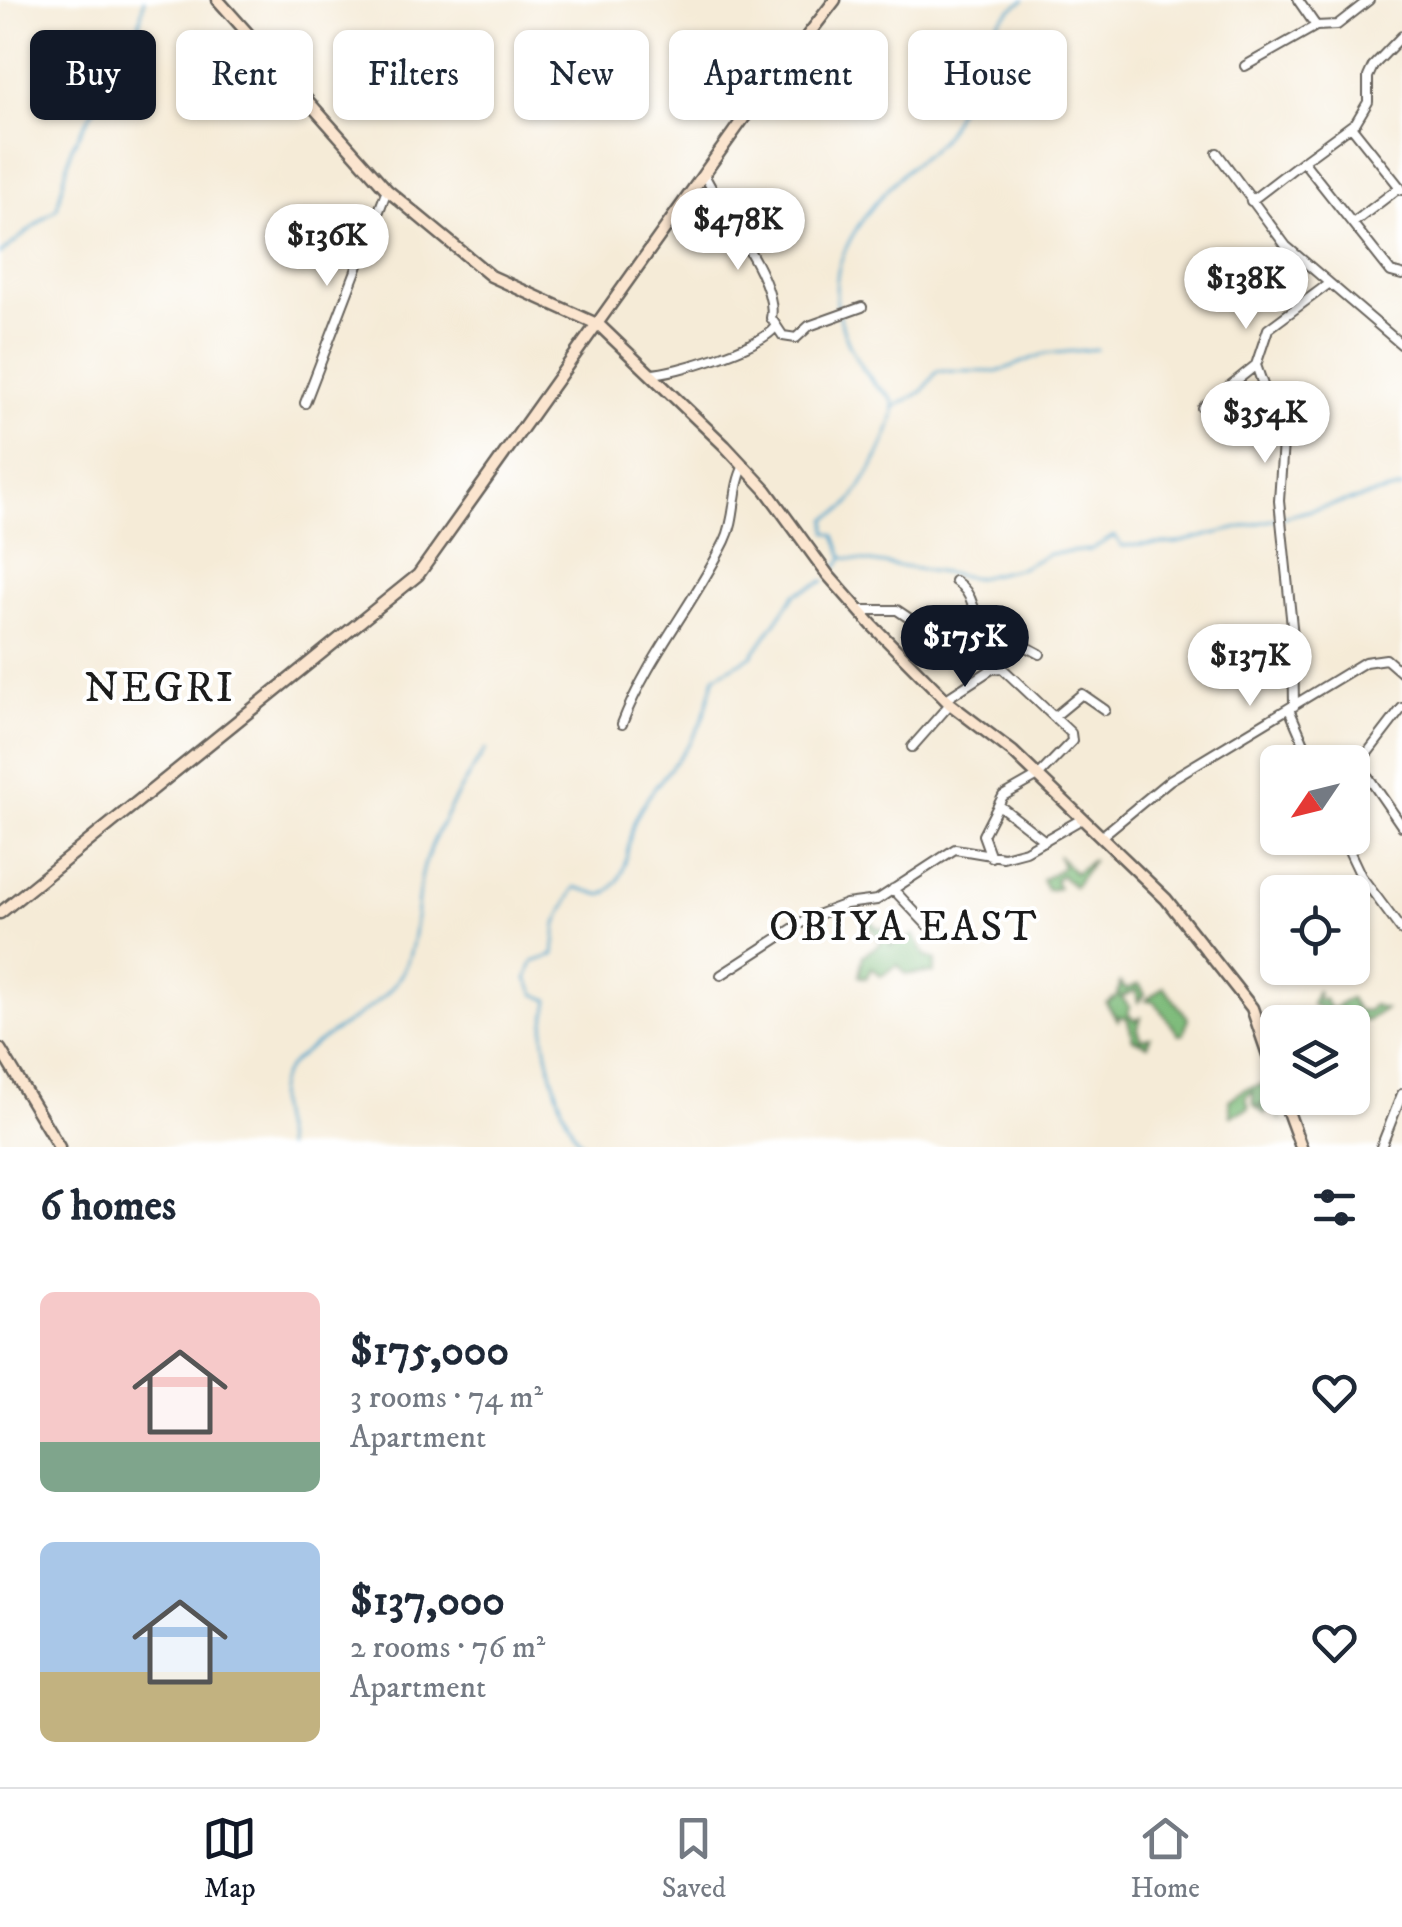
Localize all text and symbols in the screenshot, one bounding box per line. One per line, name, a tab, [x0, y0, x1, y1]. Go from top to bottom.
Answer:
chip: Buy	[30, 30, 156, 120]
chip: Rent	[176, 30, 313, 120]
chip: Filters	[333, 30, 494, 120]
chip: New	[514, 30, 649, 120]
chip: Apartment	[669, 30, 888, 120]
chip: House	[908, 30, 1067, 120]
pin: $478K	[668, 188, 808, 273]
text: $478K	[693, 200, 783, 240]
pin: $136K	[257, 204, 397, 289]
text: $136K	[287, 216, 367, 256]
pin: $138K	[1176, 247, 1316, 332]
text: $138K	[1206, 259, 1286, 299]
pin: $354K	[1195, 381, 1335, 466]
text: $354K	[1223, 393, 1307, 433]
pin: $175K	[895, 605, 1035, 690]
text: $175K	[923, 617, 1007, 657]
pin: $137K	[1180, 624, 1320, 709]
text: $137K	[1210, 636, 1290, 676]
district label: NEGRI	[84, 663, 236, 715]
north arrow	[1260, 745, 1370, 855]
map controls	[1260, 745, 1370, 1115]
button: locate	[1260, 875, 1370, 985]
district label: OBIYA EAST	[769, 902, 1039, 954]
button: layers	[1260, 1005, 1370, 1115]
icon: filters	[1307, 1180, 1362, 1235]
text: 6 homes	[40, 1181, 176, 1233]
text: $175,000	[350, 1326, 509, 1378]
icon: home	[120, 1332, 240, 1452]
icon: heart	[1307, 1365, 1362, 1420]
text: 3 rooms · 74 m²	[350, 1378, 543, 1418]
text: Apartment	[350, 1418, 486, 1458]
text: $137,000	[350, 1576, 505, 1628]
icon: home	[120, 1582, 240, 1702]
icon: heart	[1307, 1615, 1362, 1670]
text: 2 rooms · 76 m²	[350, 1628, 545, 1668]
text: Apartment	[350, 1668, 486, 1708]
tab: Map	[202, 1811, 257, 1906]
tab: Saved	[662, 1811, 726, 1906]
tab: Home	[1131, 1811, 1200, 1906]

